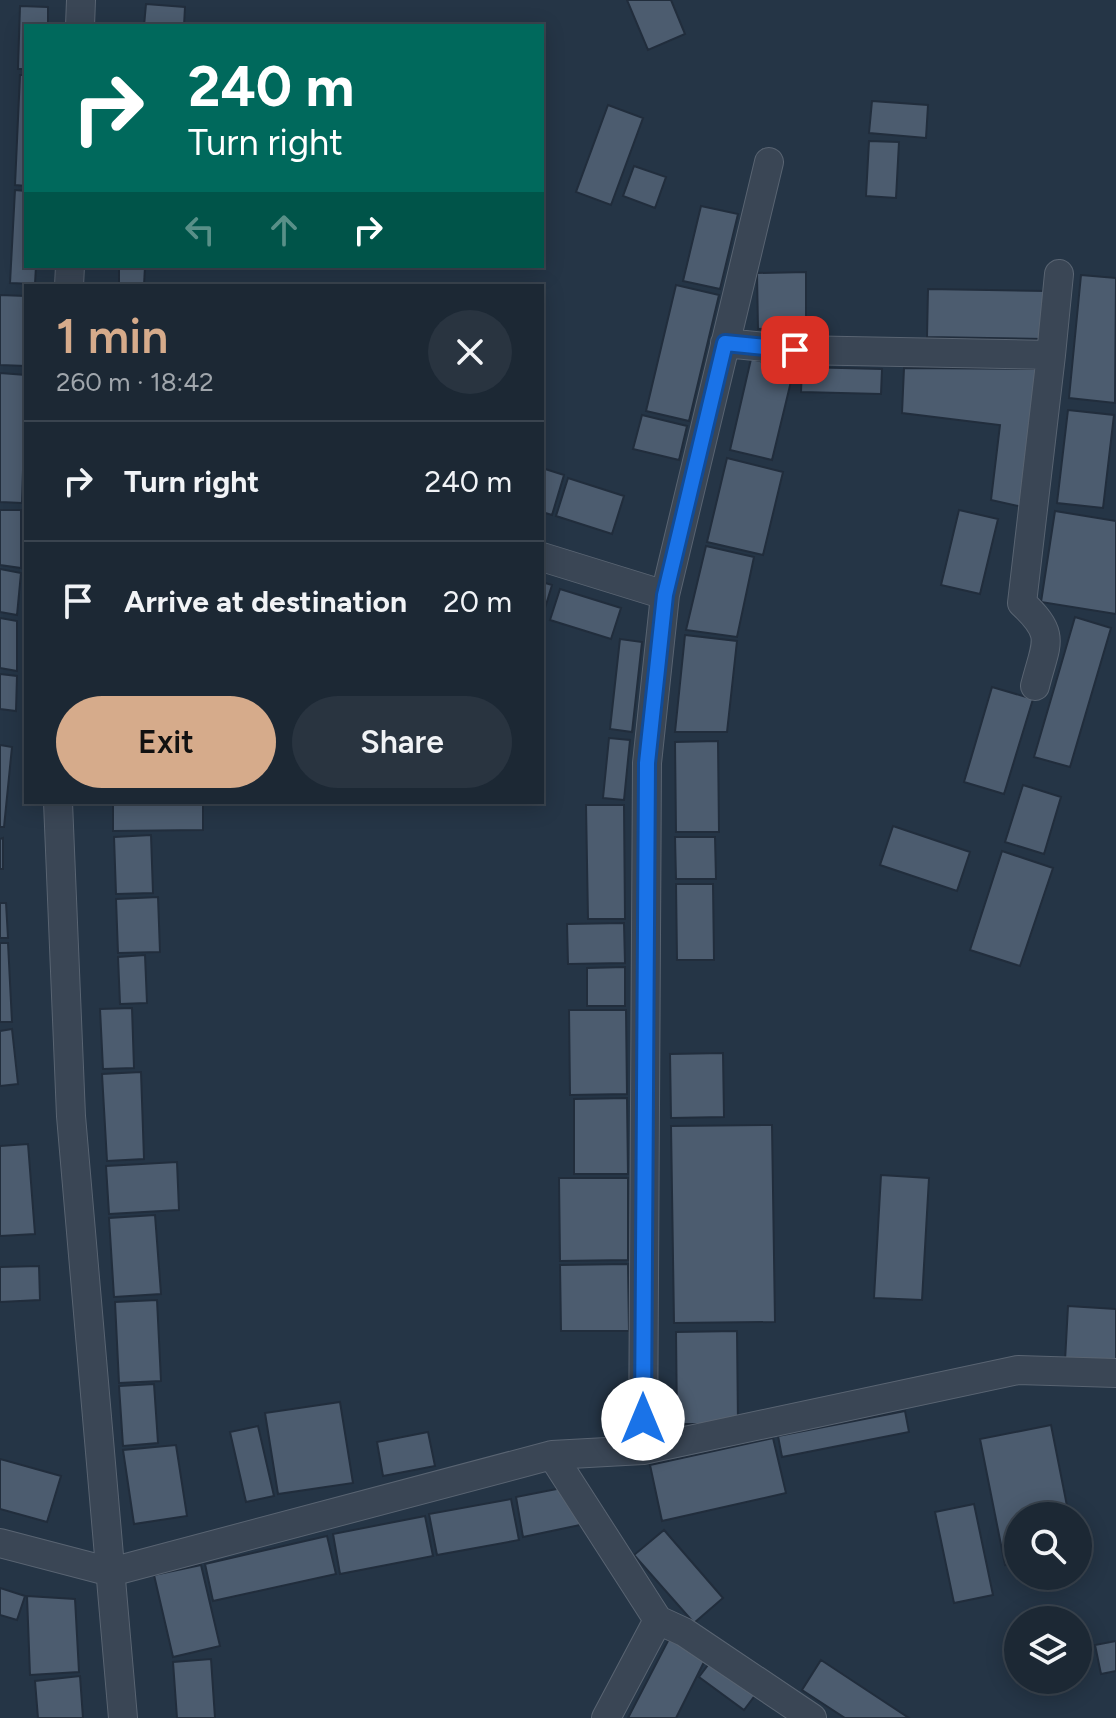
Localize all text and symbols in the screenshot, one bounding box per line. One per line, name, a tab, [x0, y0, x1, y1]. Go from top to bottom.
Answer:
text: 240 m	[188, 53, 354, 120]
icon: right	[56, 56, 160, 160]
text: Turn right	[188, 121, 343, 164]
icon: left	[178, 208, 222, 252]
icon: ahead	[262, 208, 306, 252]
icon: right	[346, 208, 390, 252]
text: 1 min	[56, 307, 168, 365]
button: close	[428, 310, 512, 394]
pin	[761, 316, 829, 384]
icon: arrive	[773, 328, 817, 372]
text: 260 m · 18:42	[56, 366, 214, 398]
icon: right	[56, 459, 100, 503]
text: Turn right	[124, 463, 259, 500]
text: 240 m	[424, 463, 512, 500]
icon: arrive	[56, 579, 100, 623]
text: Arrive at destination	[124, 583, 407, 620]
text: 20 m	[443, 583, 512, 620]
button: Exit	[56, 696, 276, 788]
button: Share	[292, 696, 512, 788]
position arrow	[601, 1377, 685, 1461]
map controls	[1004, 1502, 1092, 1694]
button: search	[1004, 1502, 1092, 1590]
button: layers	[1004, 1606, 1092, 1694]

